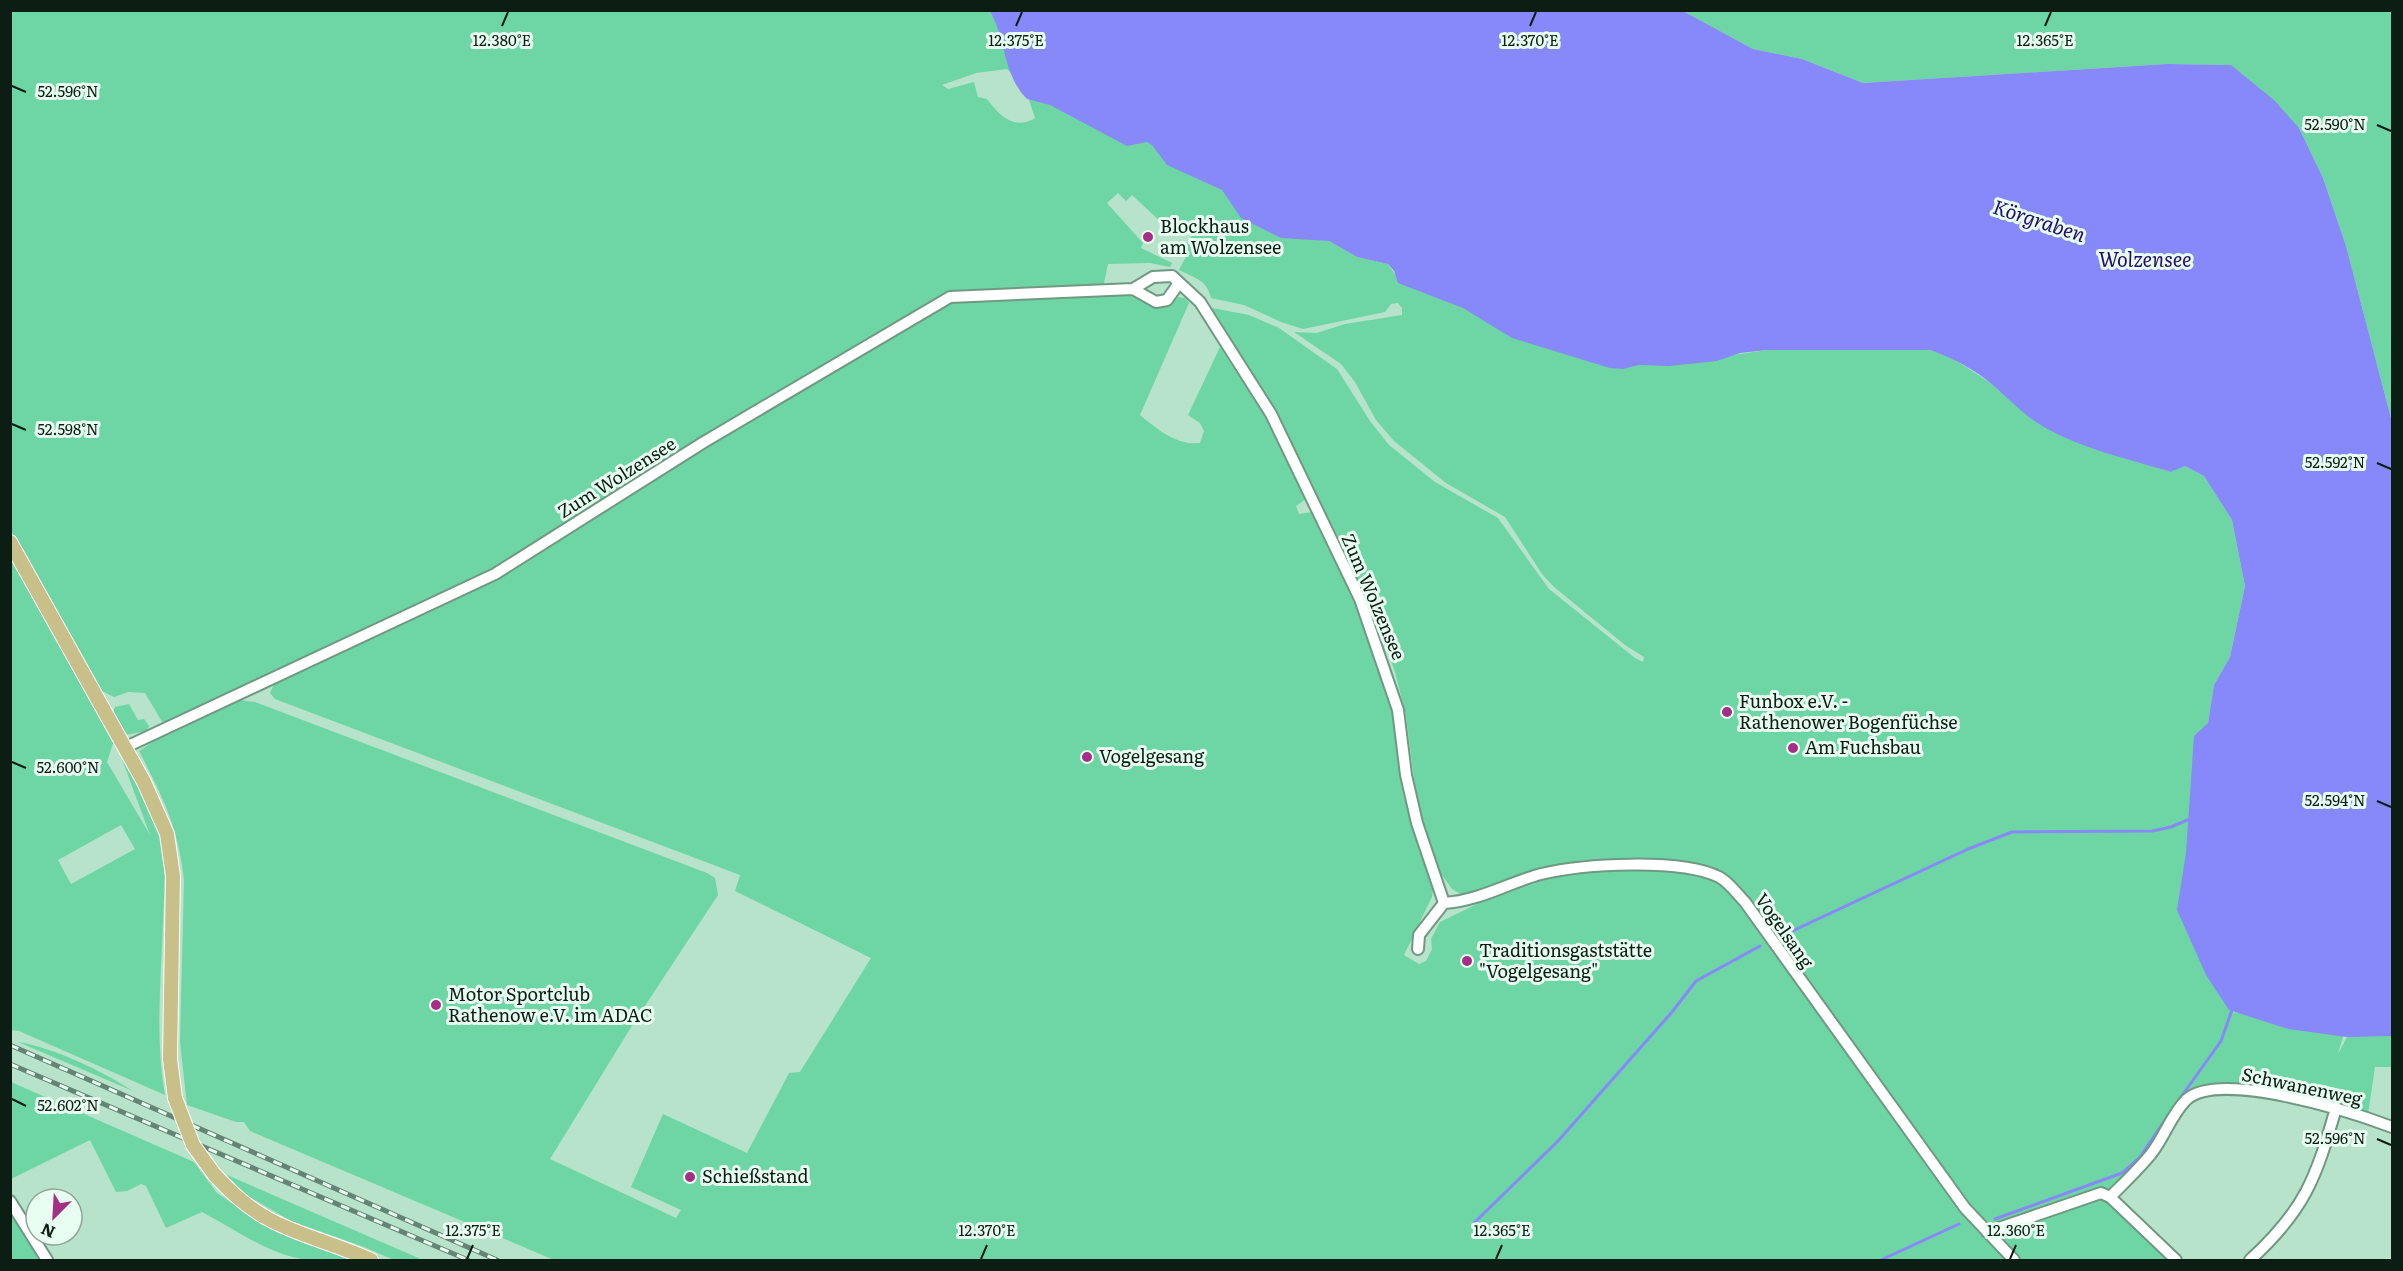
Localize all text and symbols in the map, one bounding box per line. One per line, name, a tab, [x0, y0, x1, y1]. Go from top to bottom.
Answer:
text: 12.380°E	[473, 28, 531, 51]
text: 12.375°E	[988, 28, 1044, 51]
text: 12.370°E	[1501, 28, 1559, 51]
text: 12.365°E	[2016, 28, 2074, 51]
text: 52.596°N	[37, 79, 99, 102]
text: 52.590°N	[2304, 112, 2366, 135]
water label: Körgraben	[1990, 190, 2090, 248]
place label: Blockhaus am Wolzensee	[1160, 212, 1281, 260]
marker: Blockhaus am Wolzensee	[1141, 230, 1155, 244]
water label: Wolzensee	[2098, 243, 2192, 273]
text: 52.598°N	[37, 417, 99, 440]
street label: Zum Wolzensee	[552, 430, 681, 524]
text: 52.592°N	[2305, 450, 2365, 473]
street label: Zum Wolzensee	[1336, 529, 1413, 664]
place label: Funbox e.V. - Rathenower Bogenfüchse	[1739, 687, 1957, 735]
marker: Funbox e.V. - Rathenower Bogenfüchse	[1720, 705, 1734, 719]
place label: Am Fuchsbau	[1805, 733, 1921, 760]
marker: Am Fuchsbau	[1786, 741, 1800, 755]
place label: Vogelgesang	[1099, 742, 1205, 769]
marker: Vogelgesang	[1080, 750, 1094, 764]
text: 52.600°N	[37, 755, 99, 778]
text: 52.594°N	[2305, 788, 2365, 811]
street label: Vogelsang	[1749, 887, 1822, 974]
place label: Traditionsgaststätte "Vogelgesang"	[1479, 936, 1652, 984]
marker: Traditionsgaststätte "Vogelgesang"	[1460, 954, 1474, 968]
place label: Motor Sportclub Rathenow e.V. im ADAC	[448, 980, 653, 1028]
marker: Motor Sportclub Rathenow e.V. im ADAC	[429, 998, 443, 1012]
street label: Schwanenweg	[2240, 1060, 2366, 1112]
text: 52.602°N	[37, 1093, 99, 1116]
text: 52.596°N	[2304, 1126, 2366, 1149]
place label: Schießstand	[702, 1162, 808, 1189]
marker: Schießstand	[683, 1170, 697, 1184]
north arrow	[24, 1187, 84, 1247]
text: N	[36, 1218, 59, 1245]
text: 12.375°E	[445, 1218, 501, 1241]
text: 12.370°E	[958, 1218, 1016, 1241]
text: 12.365°E	[1473, 1218, 1531, 1241]
text: 12.360°E	[1987, 1218, 2045, 1241]

